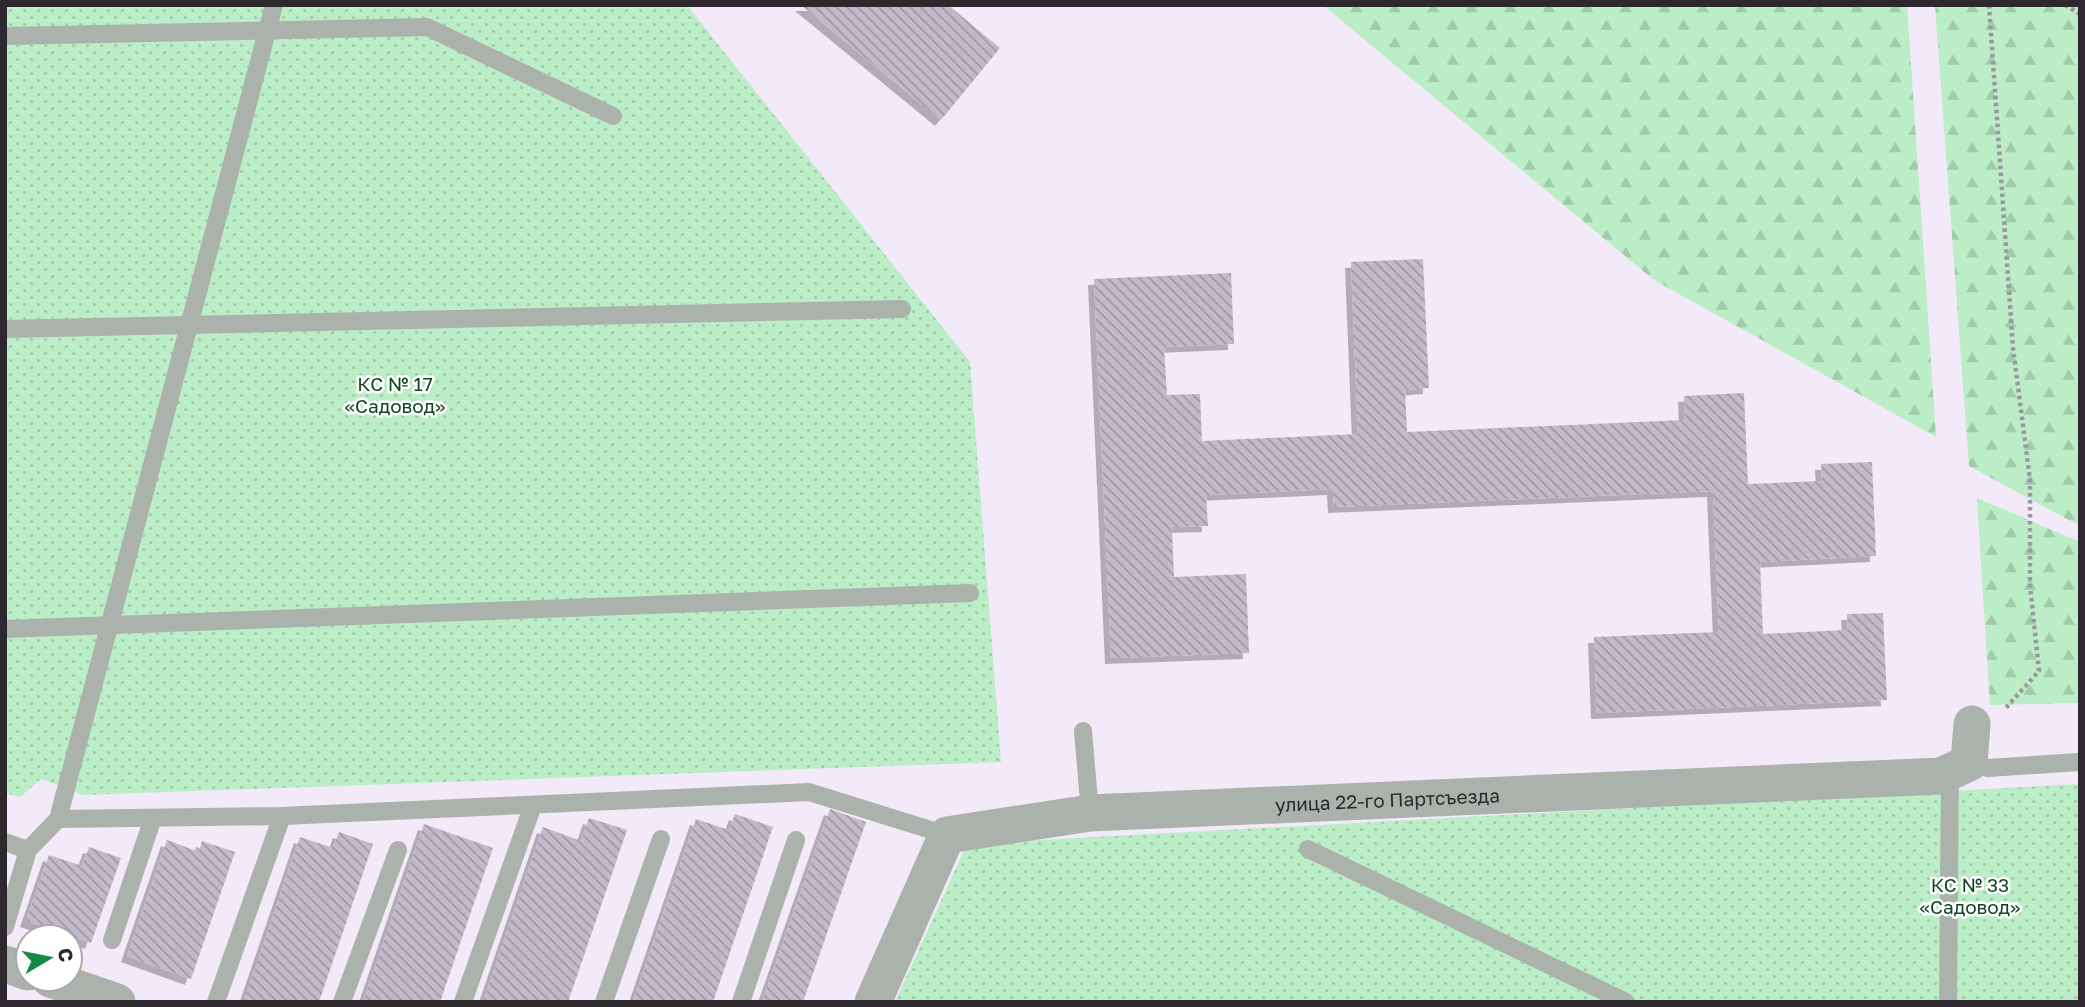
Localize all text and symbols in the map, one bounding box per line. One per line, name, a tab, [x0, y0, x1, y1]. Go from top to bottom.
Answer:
park label: КС № 17 «Садовод»	[345, 372, 445, 417]
street label: улица 22-го Партсъезда	[1274, 783, 1500, 816]
park label: КС № 33 «Садовод»	[1920, 873, 2020, 918]
north arrow	[14, 923, 84, 993]
text: С	[54, 946, 79, 964]

